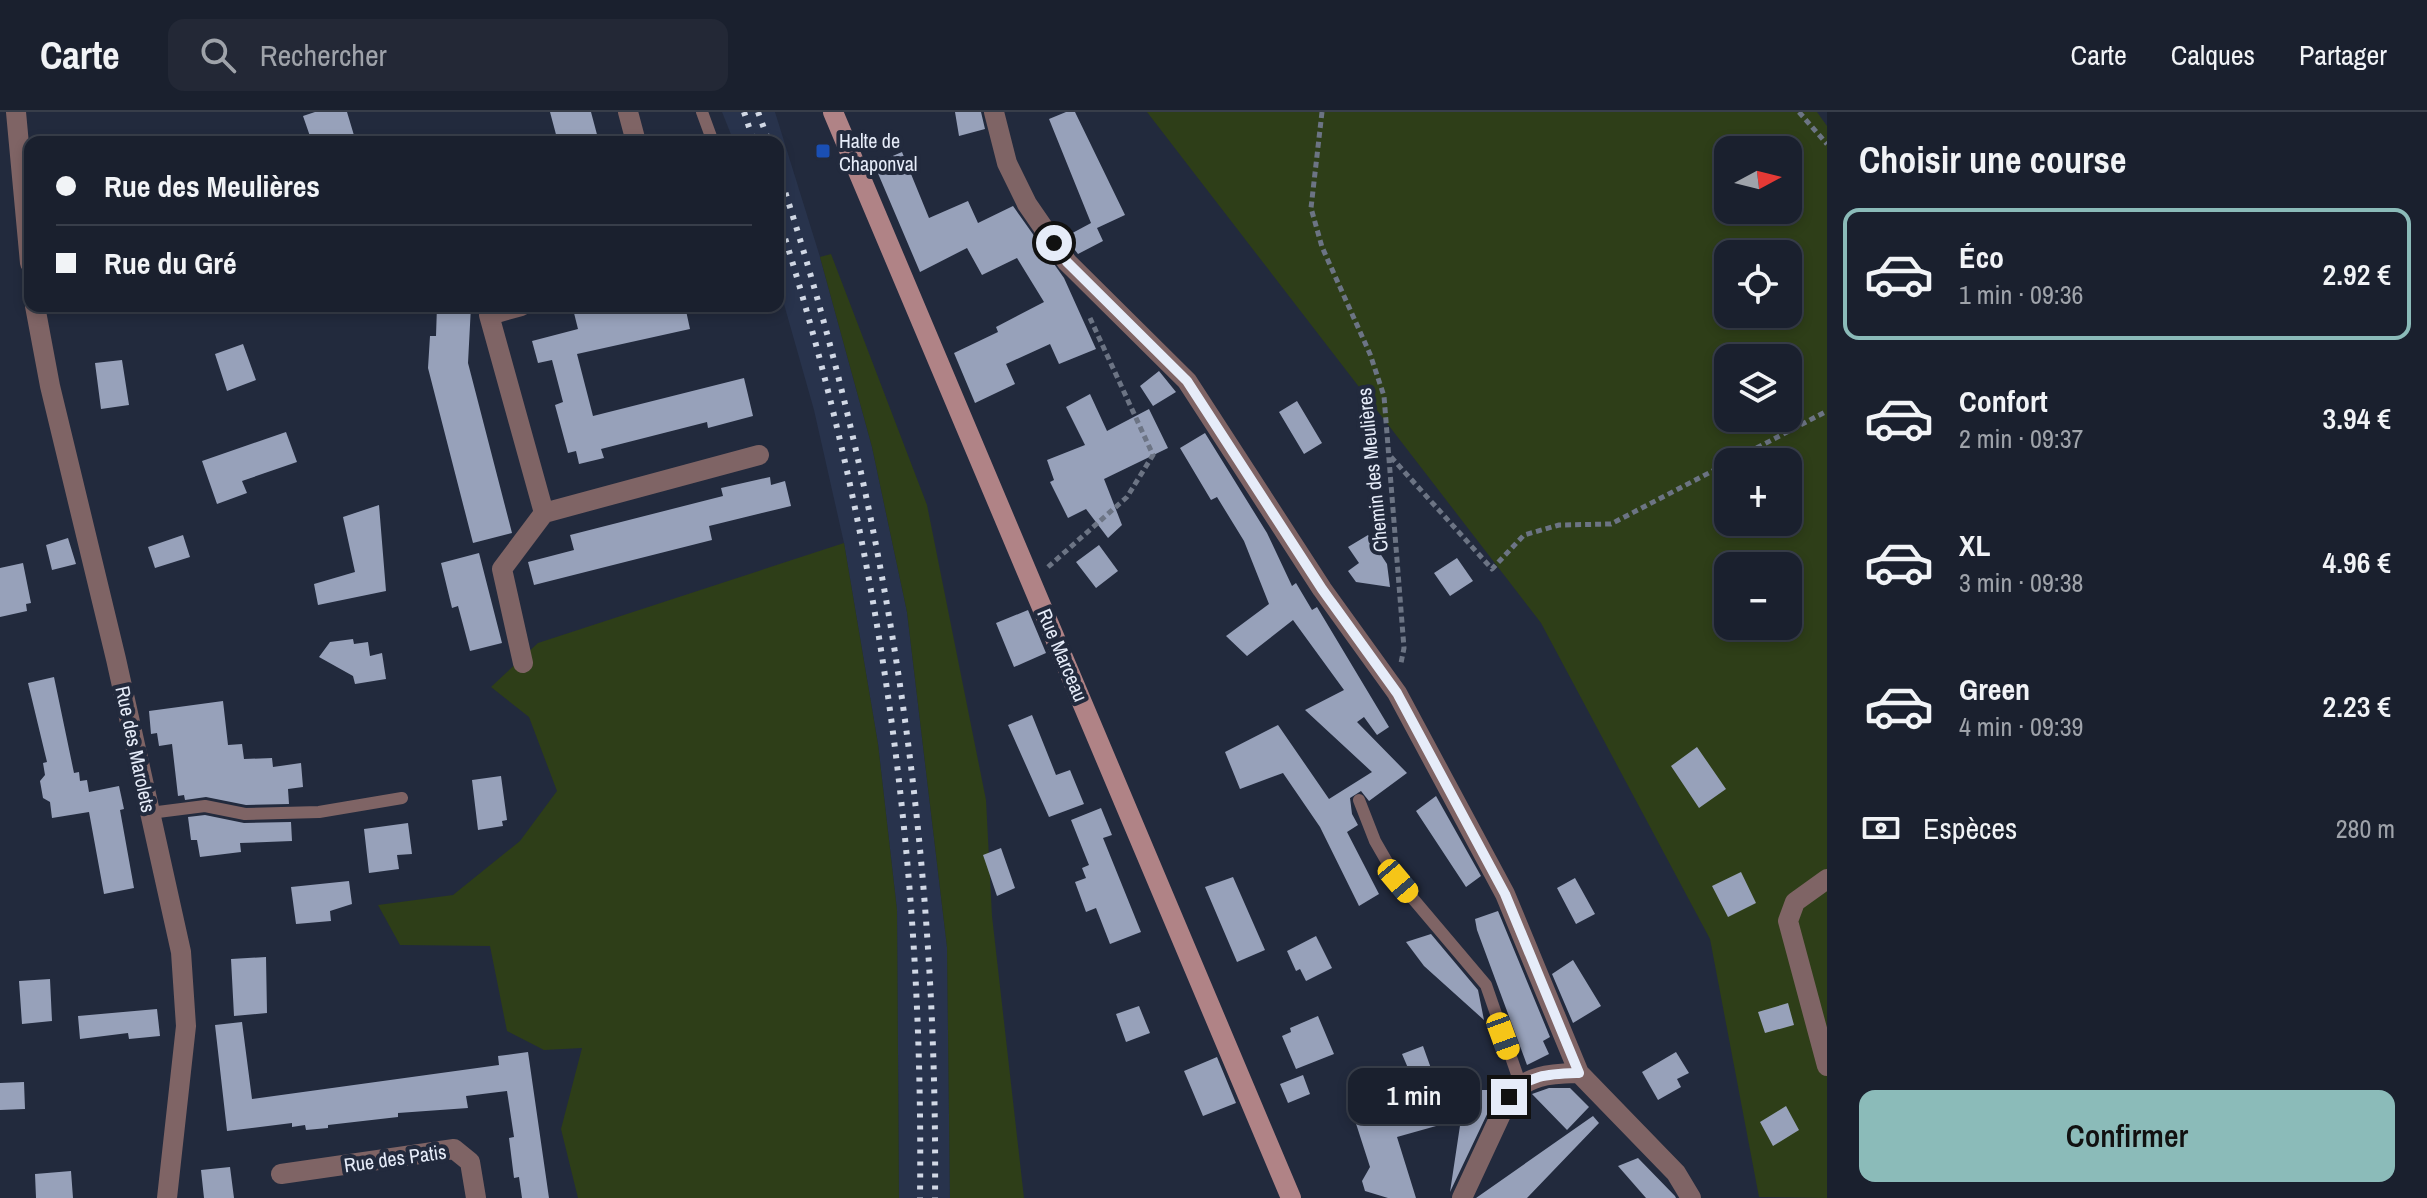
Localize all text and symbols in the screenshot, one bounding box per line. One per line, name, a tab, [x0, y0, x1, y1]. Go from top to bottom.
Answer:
search box	[168, 19, 728, 91]
text: Carte	[40, 30, 120, 81]
icon: search	[196, 33, 240, 77]
text: Rechercher	[260, 35, 387, 75]
text: Carte	[2071, 36, 2127, 74]
text: Calques	[2171, 36, 2255, 74]
text: Partager	[2299, 36, 2387, 74]
place label: Halte de Chaponval	[839, 127, 917, 177]
north arrow	[1714, 136, 1802, 224]
map controls	[1714, 136, 1802, 640]
text: Choisir une course	[1859, 136, 2126, 184]
marker: Halte de Chaponval	[814, 142, 832, 160]
text: Rue des Meulières	[104, 166, 320, 206]
route start	[1036, 225, 1072, 261]
text: Éco	[1959, 237, 2004, 277]
icon: car	[1863, 238, 1935, 310]
button: locate	[1714, 240, 1802, 328]
text: Rue du Gré	[104, 243, 237, 283]
text: 2.92 €	[2323, 254, 2391, 294]
text: 1 min · 09:36	[1959, 277, 2083, 312]
button: layers	[1714, 344, 1802, 432]
text: Confort	[1959, 381, 2048, 421]
icon: car	[1863, 382, 1935, 454]
street label: Chemin des Meulières	[1350, 387, 1394, 553]
text: 3.94 €	[2323, 398, 2391, 438]
text: 2 min · 09:37	[1959, 421, 2083, 456]
button: +	[1714, 448, 1802, 536]
text: XL	[1959, 525, 1990, 565]
icon: car	[1863, 526, 1935, 598]
text: 4.96 €	[2323, 542, 2391, 582]
button: −	[1714, 552, 1802, 640]
text: 3 min · 09:38	[1959, 565, 2083, 600]
street label: Rue Marceau	[1031, 604, 1095, 706]
text: Green	[1959, 669, 2030, 709]
icon: car	[1863, 670, 1935, 742]
street label: Rue des Marolets	[109, 683, 163, 815]
text: 2.23 €	[2323, 686, 2391, 726]
text: 4 min · 09:39	[1959, 709, 2083, 744]
icon: cash	[1859, 806, 1903, 850]
text: Espèces	[1923, 808, 2017, 848]
text: 280 m	[2336, 811, 2395, 846]
car	[1373, 855, 1423, 907]
car	[1484, 1009, 1522, 1063]
callout: 1 min	[1349, 1069, 1481, 1125]
text: 1 min	[1387, 1078, 1441, 1113]
route end	[1491, 1079, 1527, 1115]
button: Confirmer	[1859, 1090, 2395, 1182]
street label: Rue des Patis	[342, 1137, 448, 1179]

